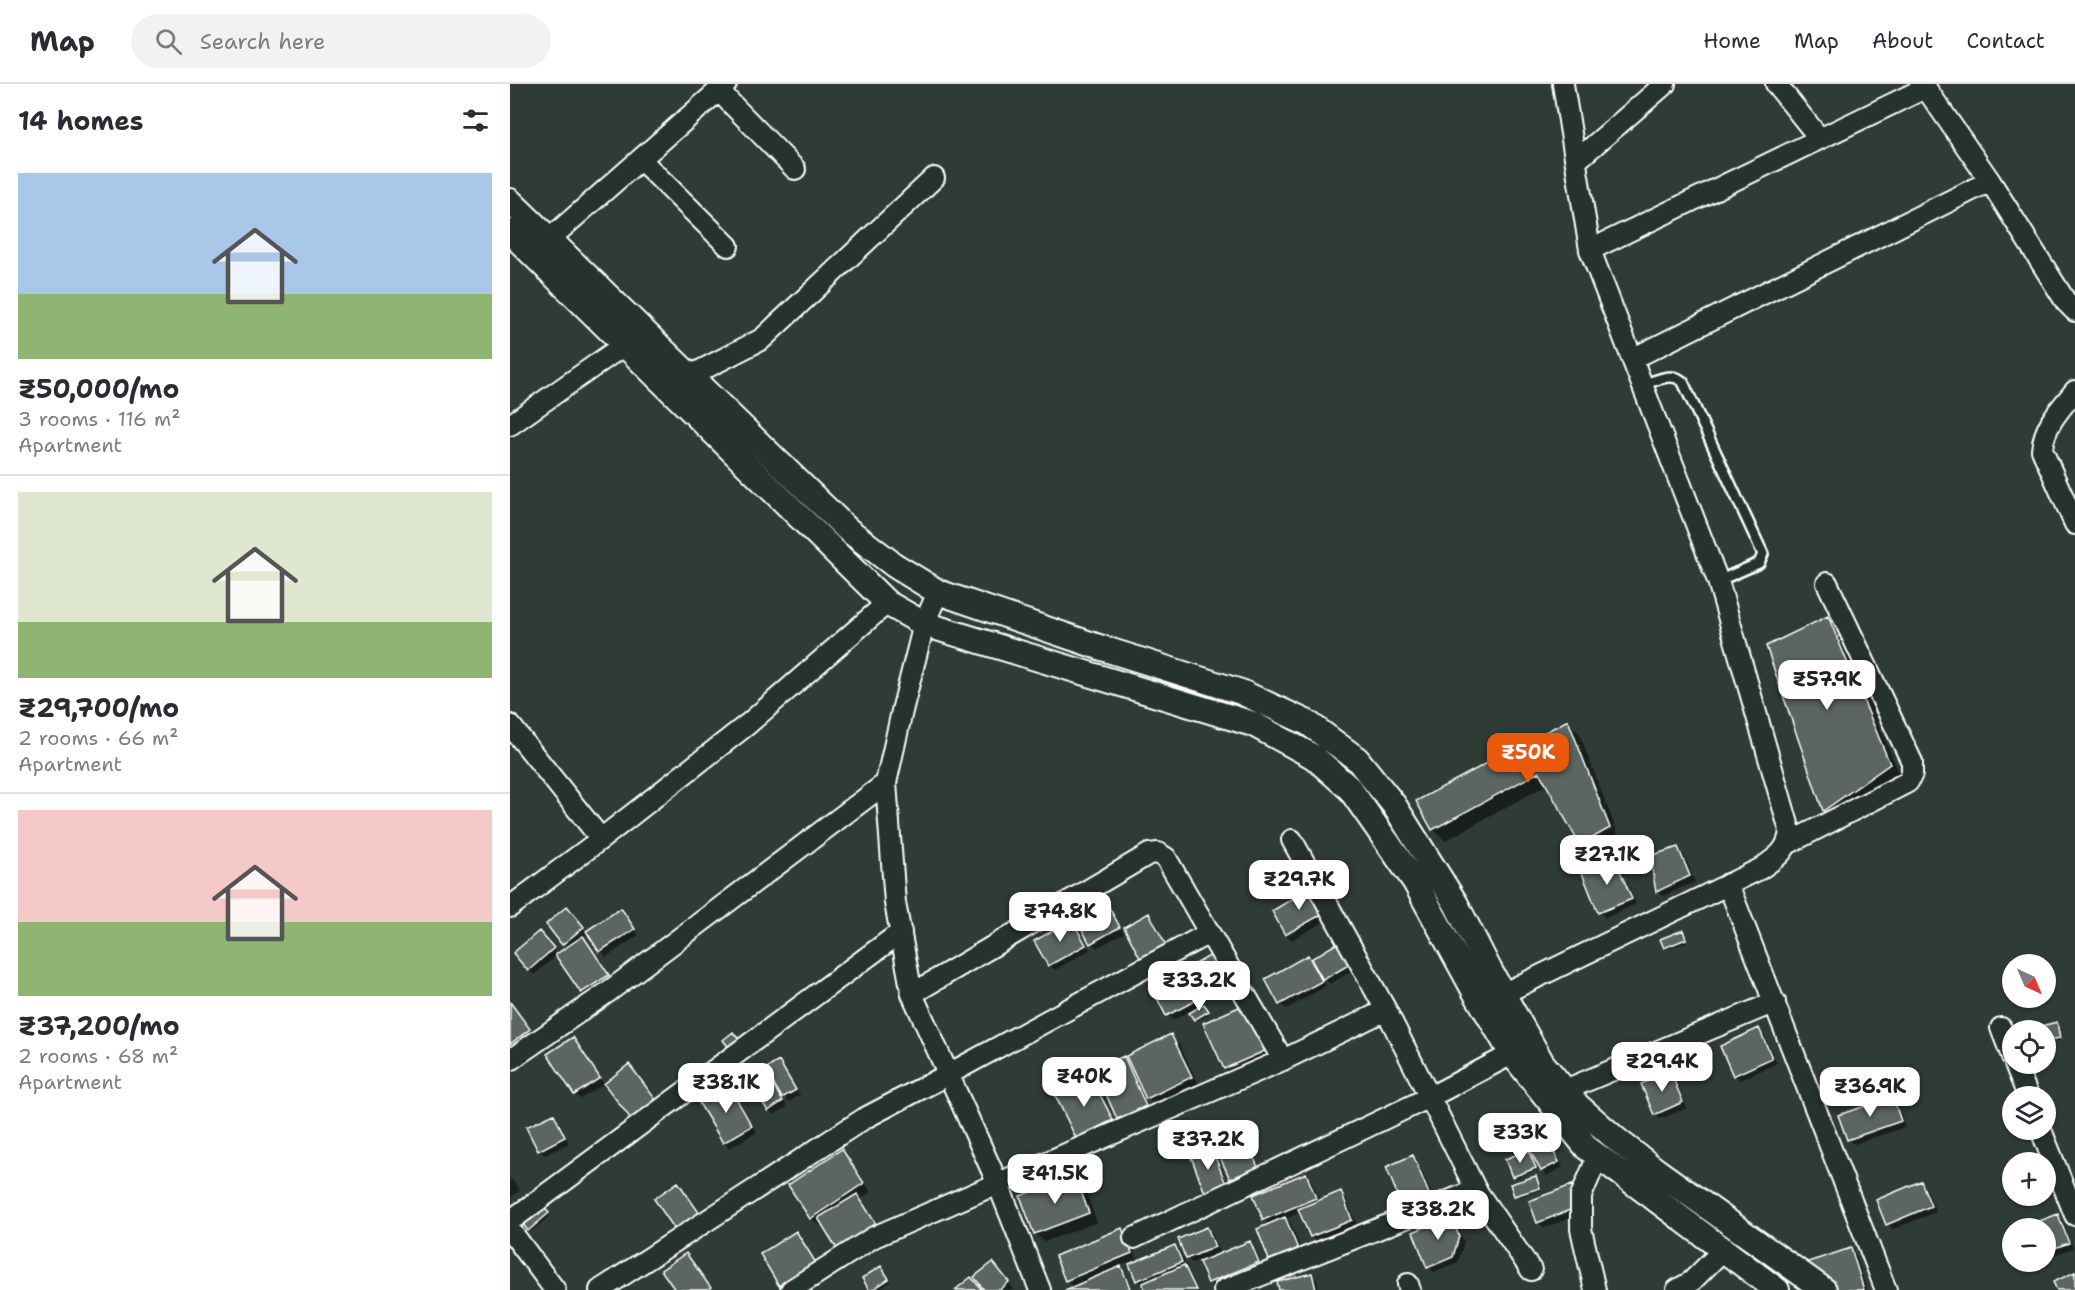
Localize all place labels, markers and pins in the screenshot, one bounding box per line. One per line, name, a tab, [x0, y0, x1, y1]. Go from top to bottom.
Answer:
pin: ₹57.9K	[1778, 660, 1876, 711]
pin: ₹50K	[1492, 733, 1564, 784]
pin: ₹27.1K	[1558, 835, 1656, 886]
pin: ₹29.7K	[1250, 860, 1348, 911]
pin: ₹74.8K	[1011, 892, 1109, 943]
pin: ₹33.2K	[1150, 961, 1248, 1012]
pin: ₹29.4K	[1613, 1042, 1711, 1093]
pin: ₹40K	[1048, 1057, 1120, 1108]
pin: ₹38.1K	[677, 1063, 775, 1114]
pin: ₹36.9K	[1821, 1067, 1919, 1118]
pin: ₹33K	[1484, 1113, 1556, 1164]
pin: ₹37.2K	[1159, 1120, 1257, 1171]
pin: ₹41.5K	[1006, 1154, 1104, 1205]
pin: ₹38.2K	[1389, 1190, 1487, 1241]

